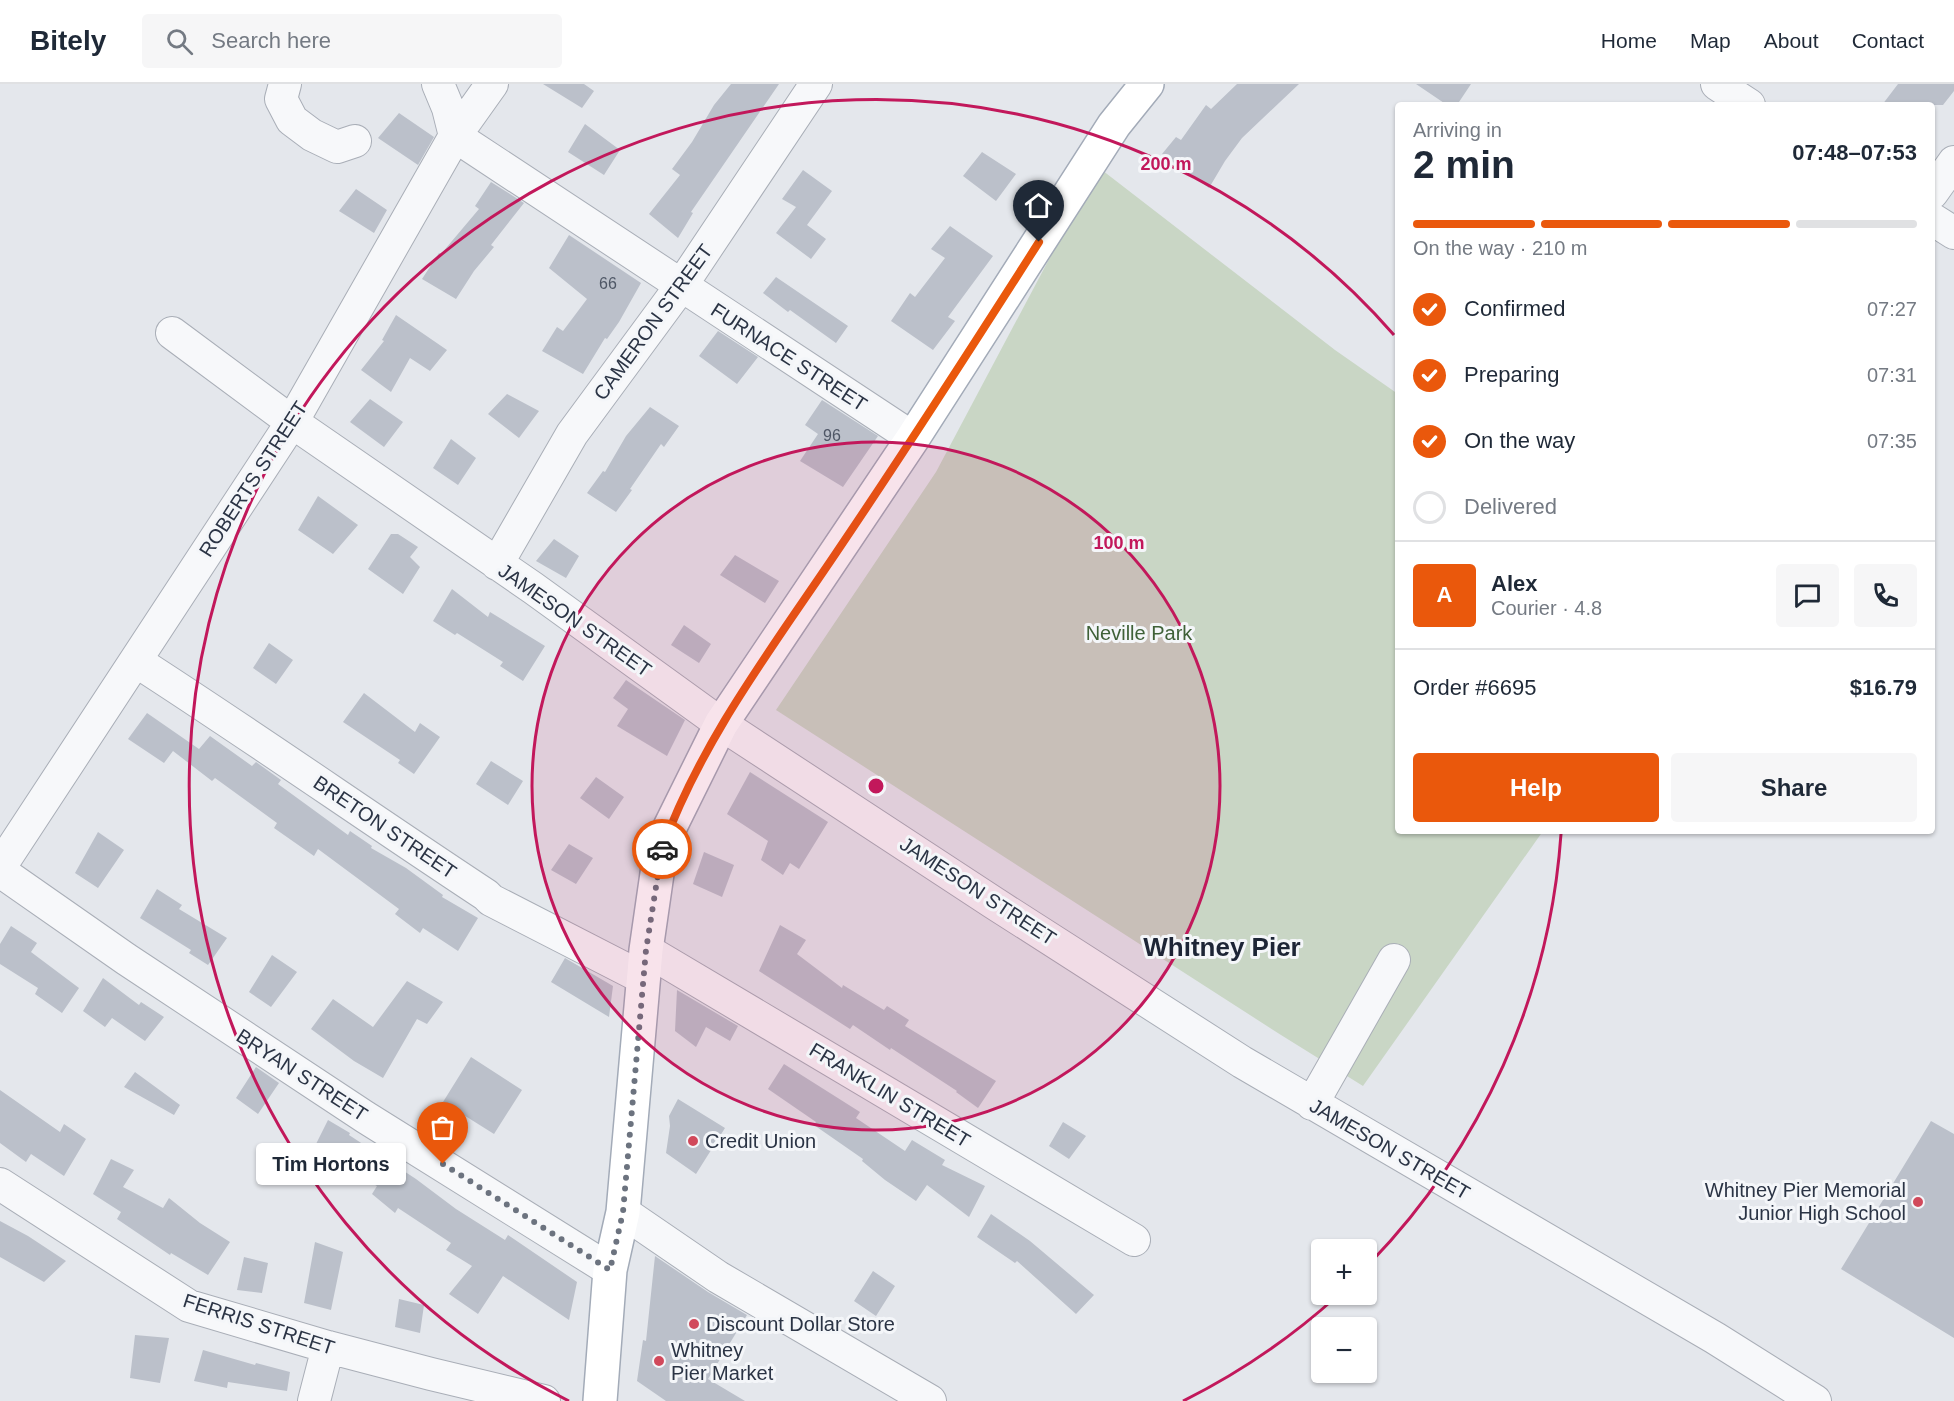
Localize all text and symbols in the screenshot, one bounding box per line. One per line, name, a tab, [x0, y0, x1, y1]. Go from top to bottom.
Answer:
search box	[142, 14, 562, 68]
text: Bitely	[30, 25, 106, 56]
icon: search	[163, 25, 196, 58]
text: Search here	[211, 28, 331, 53]
text: Home	[1601, 29, 1657, 52]
text: Map	[1690, 29, 1731, 52]
text: About	[1764, 29, 1819, 52]
text: Contact	[1852, 29, 1924, 52]
text: Arriving in	[1413, 119, 1502, 141]
text: 07:48–07:53	[1792, 140, 1917, 165]
text: 2 min	[1413, 143, 1515, 186]
text: 200 m	[1140, 154, 1192, 174]
pin	[1013, 180, 1064, 242]
icon: home	[1022, 189, 1055, 222]
text: On the way · 210 m	[1413, 237, 1588, 259]
street label: CAMERON STREET	[589, 240, 717, 404]
house number: 66	[599, 275, 617, 292]
icon: check	[1413, 293, 1446, 326]
text: Confirmed	[1464, 296, 1565, 321]
street label: FURNACE STREET	[707, 298, 871, 416]
text: 07:27	[1867, 298, 1917, 320]
icon: check	[1413, 359, 1446, 392]
text: Preparing	[1464, 362, 1559, 387]
text: 07:31	[1867, 364, 1917, 386]
street label: ROBERTS STREET	[195, 397, 311, 561]
icon: check	[1413, 425, 1446, 458]
house number: 96	[823, 427, 841, 444]
text: On the way	[1464, 428, 1575, 453]
text: 07:35	[1867, 430, 1917, 452]
text: Delivered	[1464, 494, 1557, 519]
text: 100 m	[1093, 533, 1145, 553]
street label: JAMESON STREET	[494, 559, 656, 681]
button: chat	[1776, 564, 1839, 627]
button: phone	[1854, 564, 1917, 627]
text: Alex	[1491, 571, 1537, 596]
text: A	[1437, 582, 1452, 607]
text: Courier · 4.8	[1491, 597, 1602, 619]
park label: Neville Park	[1086, 622, 1193, 644]
text: Order #6695	[1413, 675, 1537, 700]
text: $16.79	[1850, 675, 1917, 700]
button: Help	[1413, 753, 1659, 822]
button: Share	[1671, 753, 1917, 822]
street label: BRETON STREET	[309, 771, 461, 883]
centre of rings	[866, 776, 886, 796]
courier	[632, 819, 692, 879]
street label: JAMESON STREET	[896, 832, 1060, 950]
icon: car	[646, 833, 679, 866]
district label: Whitney Pier	[1143, 932, 1301, 962]
street label: BRYAN STREET	[232, 1025, 372, 1125]
street label: FRANKLIN STREET	[806, 1038, 974, 1152]
street label: JAMESON STREET	[1306, 1094, 1474, 1204]
pin	[417, 1102, 468, 1164]
icon: bag	[426, 1111, 459, 1144]
place label: Credit Union	[705, 1130, 816, 1152]
marker: Credit Union	[686, 1134, 700, 1148]
callout: Tim Hortons	[257, 1143, 407, 1185]
text: Tim Hortons	[272, 1153, 390, 1175]
place label: Whitney Pier Memorial Junior High School	[1705, 1179, 1906, 1224]
marker: Whitney Pier Memorial Junior High School	[1911, 1195, 1925, 1209]
map controls	[1311, 1239, 1377, 1383]
button: +	[1311, 1239, 1377, 1305]
street label: FERRIS STREET	[181, 1289, 337, 1359]
place label: Discount Dollar Store	[706, 1313, 895, 1335]
marker: Discount Dollar Store	[687, 1317, 701, 1331]
button: −	[1311, 1317, 1377, 1383]
place label: Whitney Pier Market	[671, 1339, 774, 1384]
marker: Whitney Pier Market	[652, 1354, 666, 1368]

